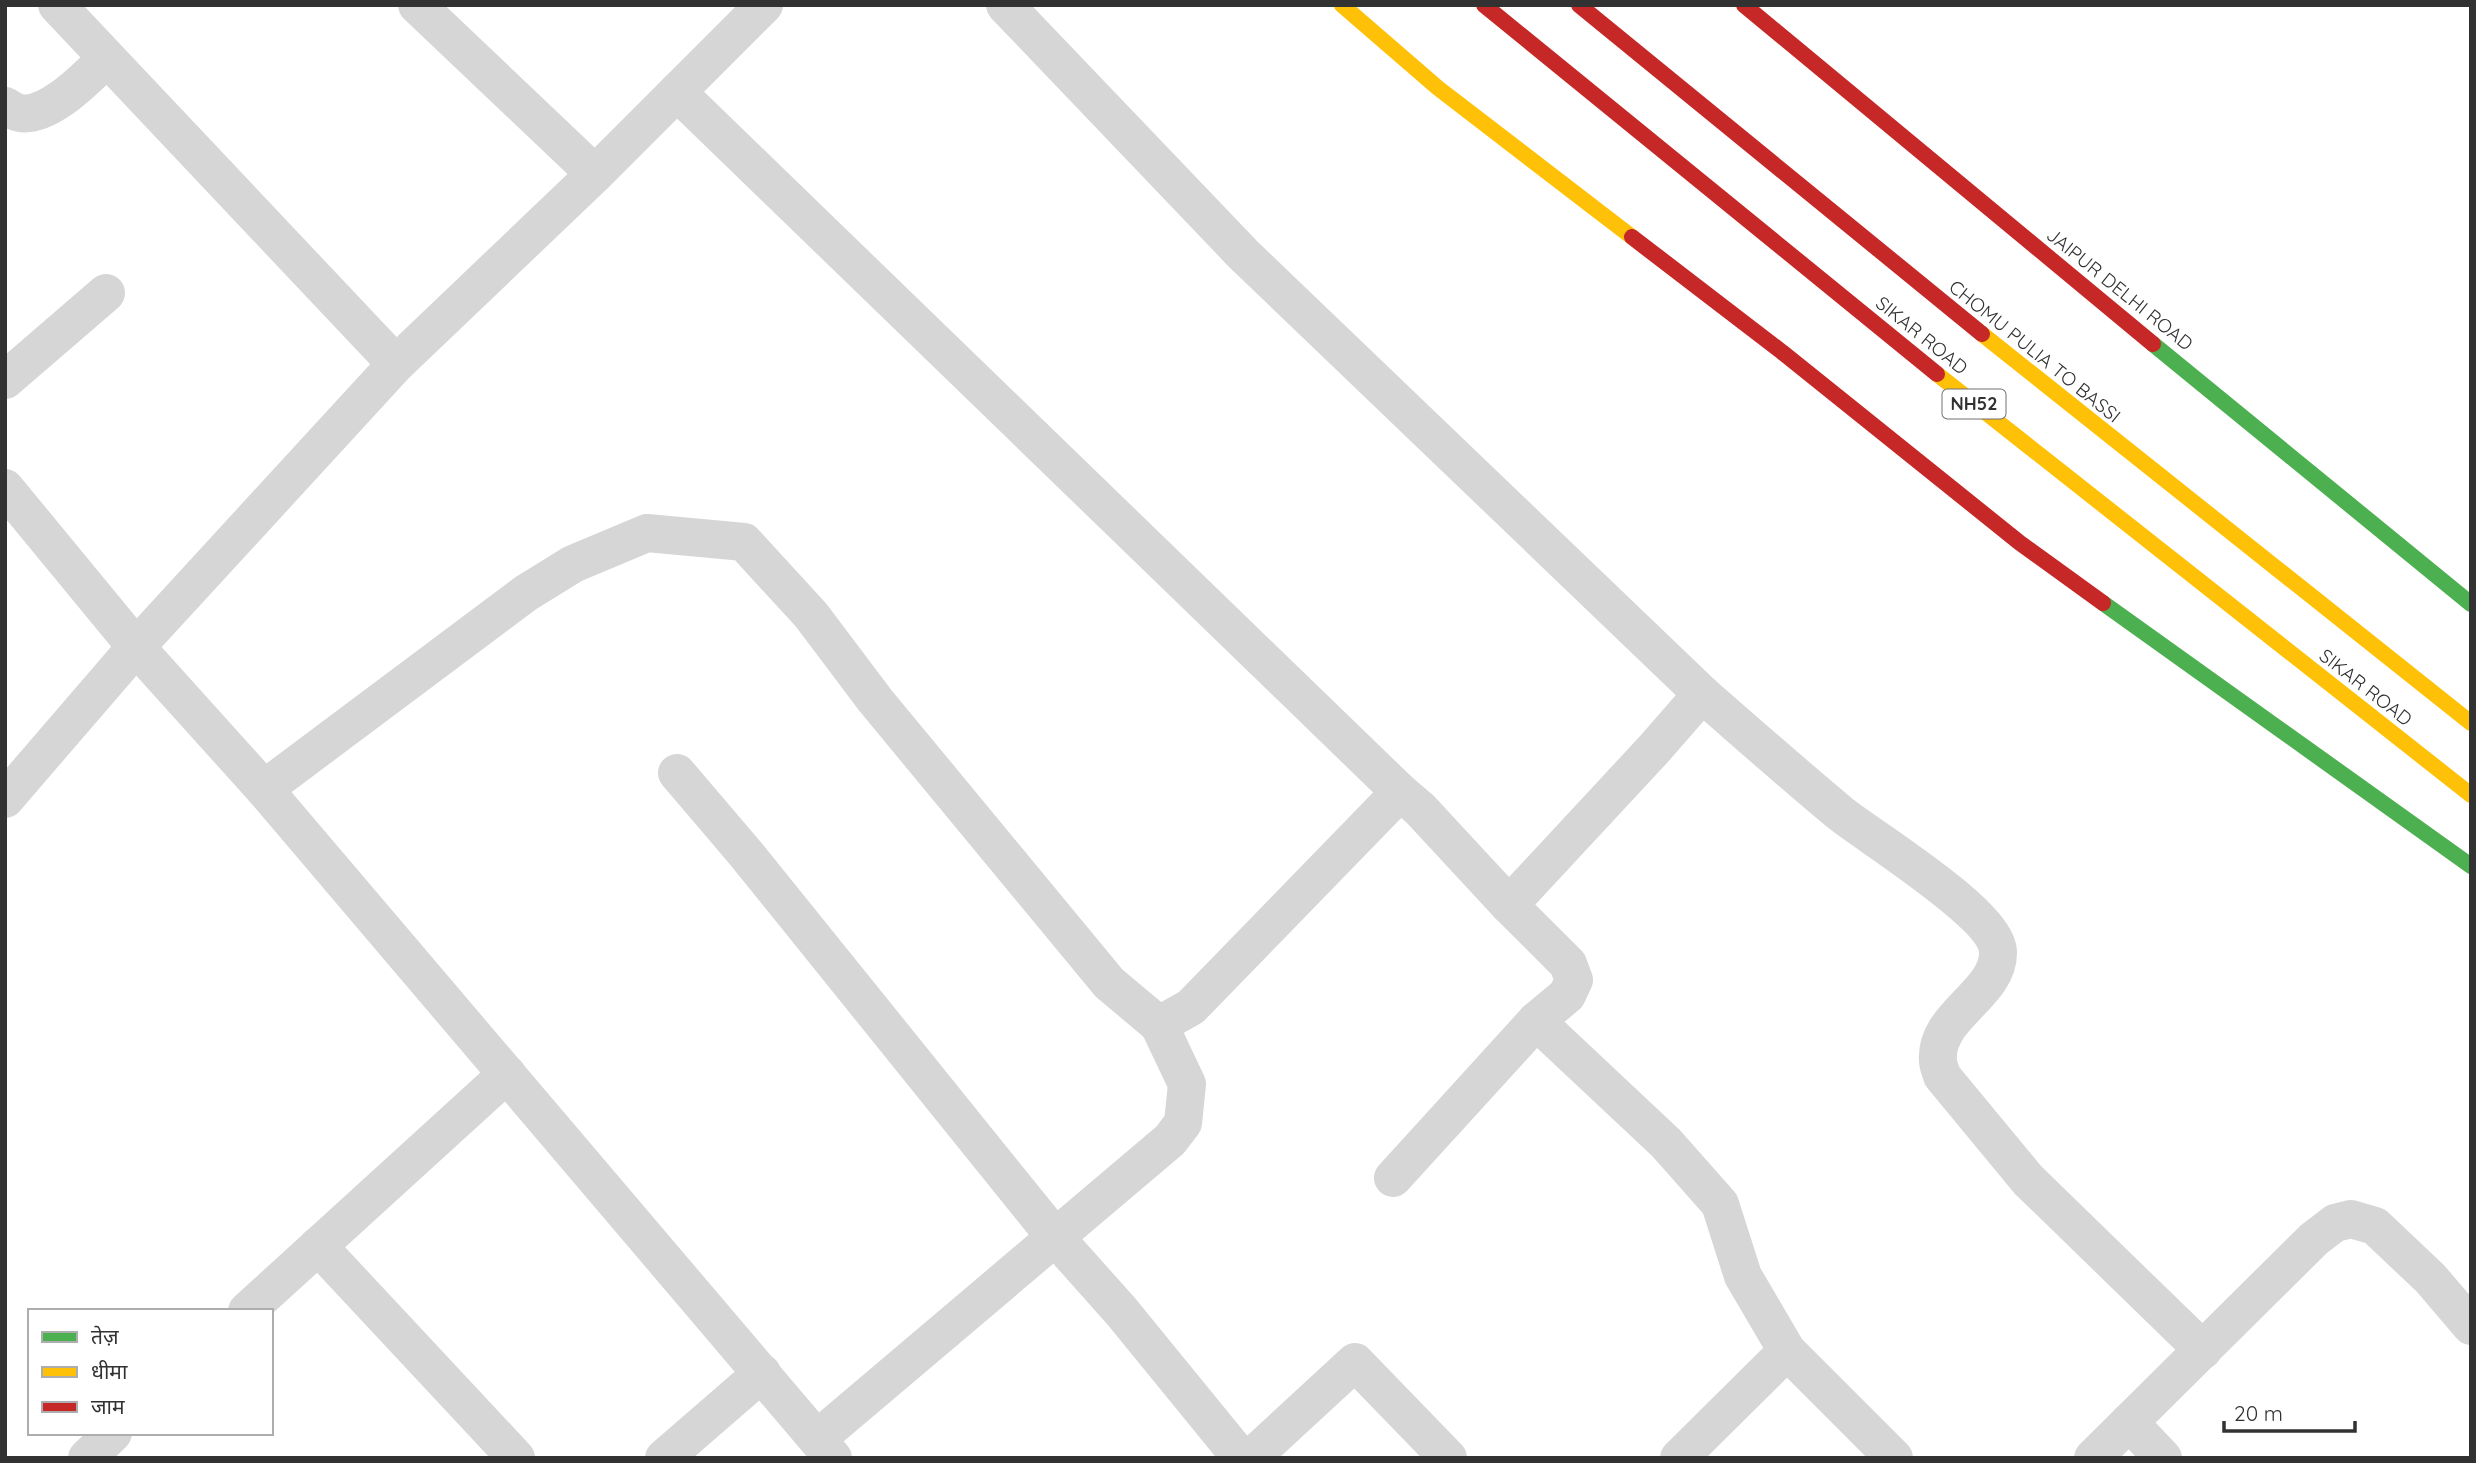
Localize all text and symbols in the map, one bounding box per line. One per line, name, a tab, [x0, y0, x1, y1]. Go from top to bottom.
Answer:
street label: JAIPUR DELHI ROAD	[2042, 223, 2198, 355]
street label: CHOMU PULIA TO BASSI	[1944, 274, 2126, 428]
street label: SIKAR ROAD	[1871, 291, 1973, 379]
road number: NH52	[1942, 390, 2006, 418]
street label: SIKAR ROAD	[2315, 643, 2417, 731]
legend	[28, 1309, 273, 1435]
text: तेज़	[91, 1323, 119, 1349]
text: धीमा	[91, 1358, 128, 1384]
scale bar	[2224, 1390, 2355, 1434]
text: जाम	[91, 1393, 125, 1419]
text: 20 m	[2234, 1400, 2283, 1426]

